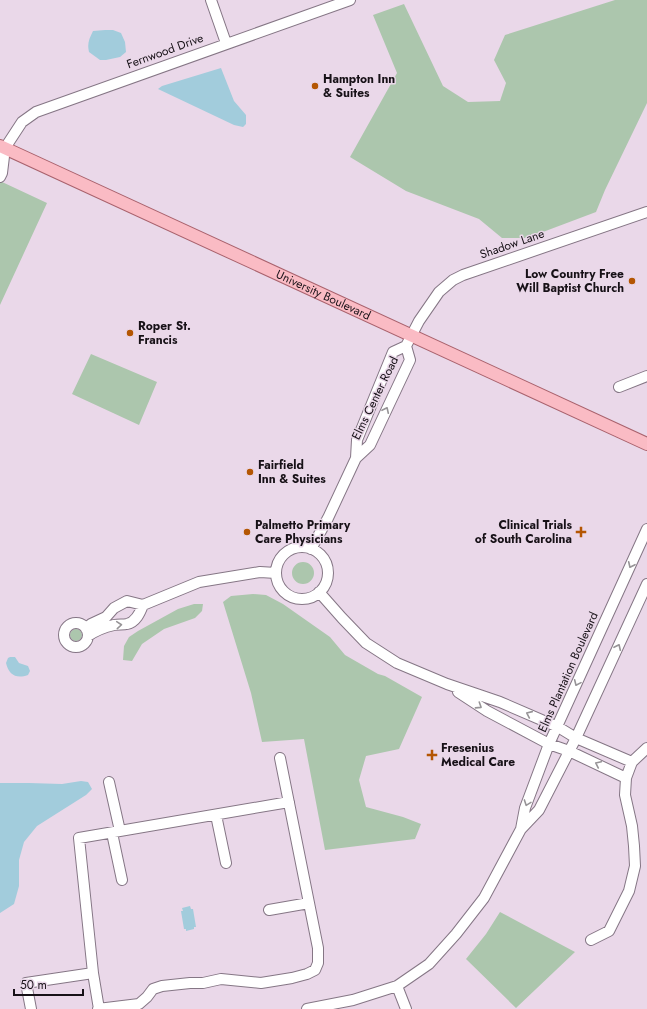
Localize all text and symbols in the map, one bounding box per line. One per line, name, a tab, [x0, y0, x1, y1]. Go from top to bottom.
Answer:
street label: Fernwood Drive	[124, 29, 206, 73]
place label: Hampton Inn & Suites	[323, 70, 395, 102]
marker: Hampton Inn & Suites	[310, 81, 320, 91]
street label: Shadow Lane	[477, 225, 547, 263]
street label: University Boulevard	[273, 265, 374, 325]
place label: Low Country Free Will Baptist Church	[516, 265, 624, 297]
marker: Low Country Free Will Baptist Church	[627, 276, 637, 286]
place label: Roper St. Francis	[138, 317, 191, 349]
marker: Roper St. Francis	[125, 328, 135, 338]
street label: Elms Center Road	[347, 353, 403, 443]
one-way arrow	[381, 406, 389, 414]
place label: Fairfield Inn & Suites	[258, 456, 326, 488]
marker: Fairfield Inn & Suites	[245, 467, 255, 477]
place label: Palmetto Primary Care Physicians	[255, 516, 351, 548]
place label: Clinical Trials of South Carolina	[475, 516, 573, 548]
marker: Clinical Trials of South Carolina	[575, 526, 587, 538]
marker: Palmetto Primary Care Physicians	[242, 527, 252, 537]
one-way arrow	[628, 560, 636, 568]
street label: Elms Plantation Boulevard	[533, 609, 603, 735]
one-way arrow	[116, 621, 122, 630]
one-way arrow	[613, 643, 621, 651]
one-way arrow	[574, 679, 582, 687]
one-way arrow	[475, 701, 482, 709]
one-way arrow	[525, 711, 533, 719]
place label: Fresenius Medical Care	[441, 739, 515, 771]
marker: Fresenius Medical Care	[426, 749, 438, 761]
one-way arrow	[594, 761, 602, 769]
one-way arrow	[523, 799, 531, 806]
scale bar	[14, 971, 83, 997]
text: 50 m	[20, 976, 47, 994]

